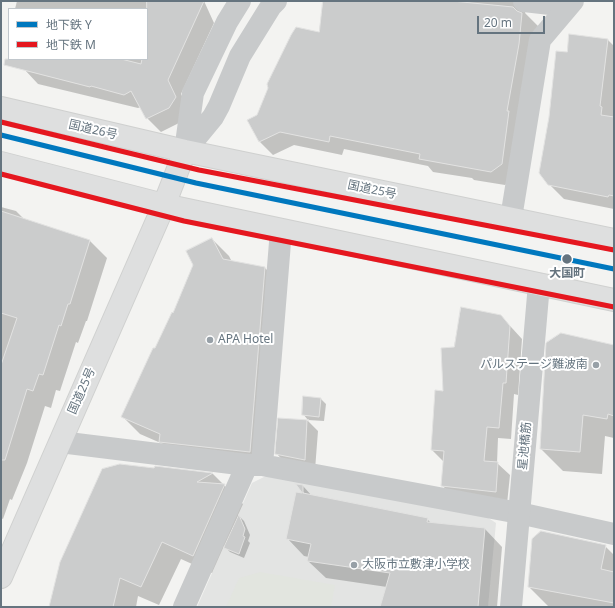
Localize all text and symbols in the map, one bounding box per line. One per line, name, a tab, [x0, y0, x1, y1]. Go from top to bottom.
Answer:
legend	[8, 8, 148, 60]
scale bar	[479, 8, 547, 34]
text: 20 m	[484, 14, 512, 31]
text: 地下鉄 Y	[46, 16, 92, 33]
text: 地下鉄 M	[46, 36, 96, 53]
street label: 国道26号	[67, 117, 119, 143]
street label: 国道25号	[346, 178, 398, 202]
marker: 大国町	[560, 252, 574, 266]
place label: 大国町	[549, 267, 585, 281]
place label: APA Hotel	[218, 333, 273, 347]
marker: APA Hotel	[205, 335, 215, 345]
place label: パルステージ難波南	[480, 358, 588, 372]
marker: パルステージ難波南	[591, 360, 601, 370]
street label: 国道25号	[65, 365, 99, 417]
street label: 星池橋筋	[516, 421, 534, 471]
place label: 大阪市立敷津小学校	[362, 558, 470, 572]
marker: 大阪市立敷津小学校	[349, 560, 359, 570]

